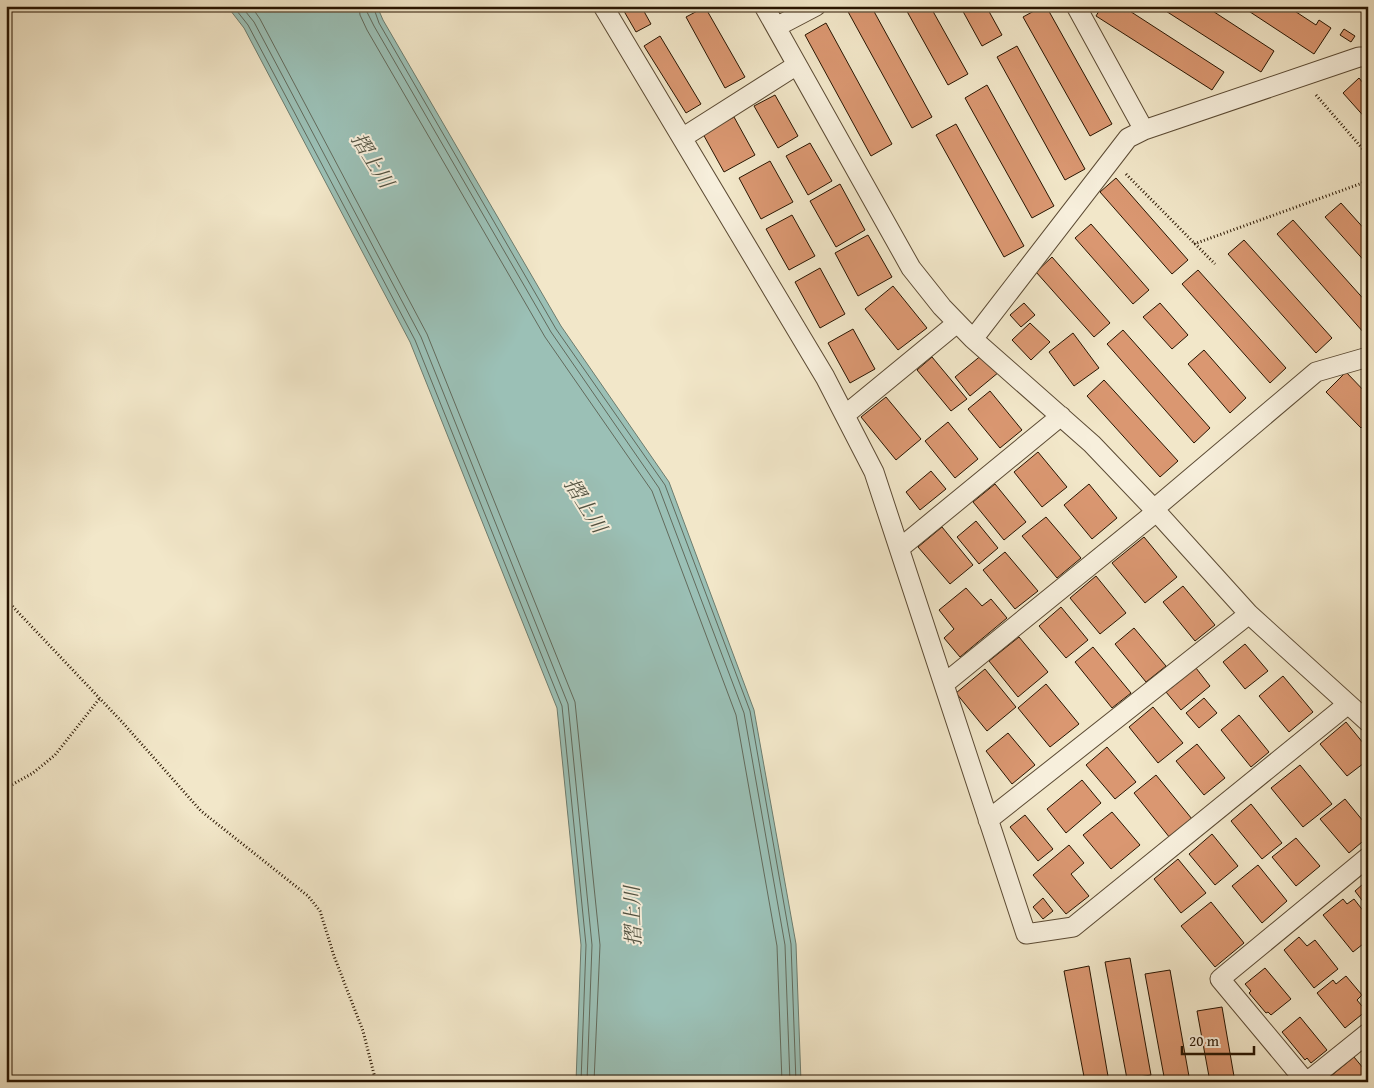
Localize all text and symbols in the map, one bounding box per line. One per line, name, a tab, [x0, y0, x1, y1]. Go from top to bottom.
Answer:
water label: 摺上川	[345, 127, 402, 195]
water label: 摺上川	[558, 472, 615, 540]
water label: 摺上川	[616, 884, 648, 946]
scale bar	[1182, 1023, 1254, 1055]
text: 20 m	[1189, 1030, 1220, 1051]

